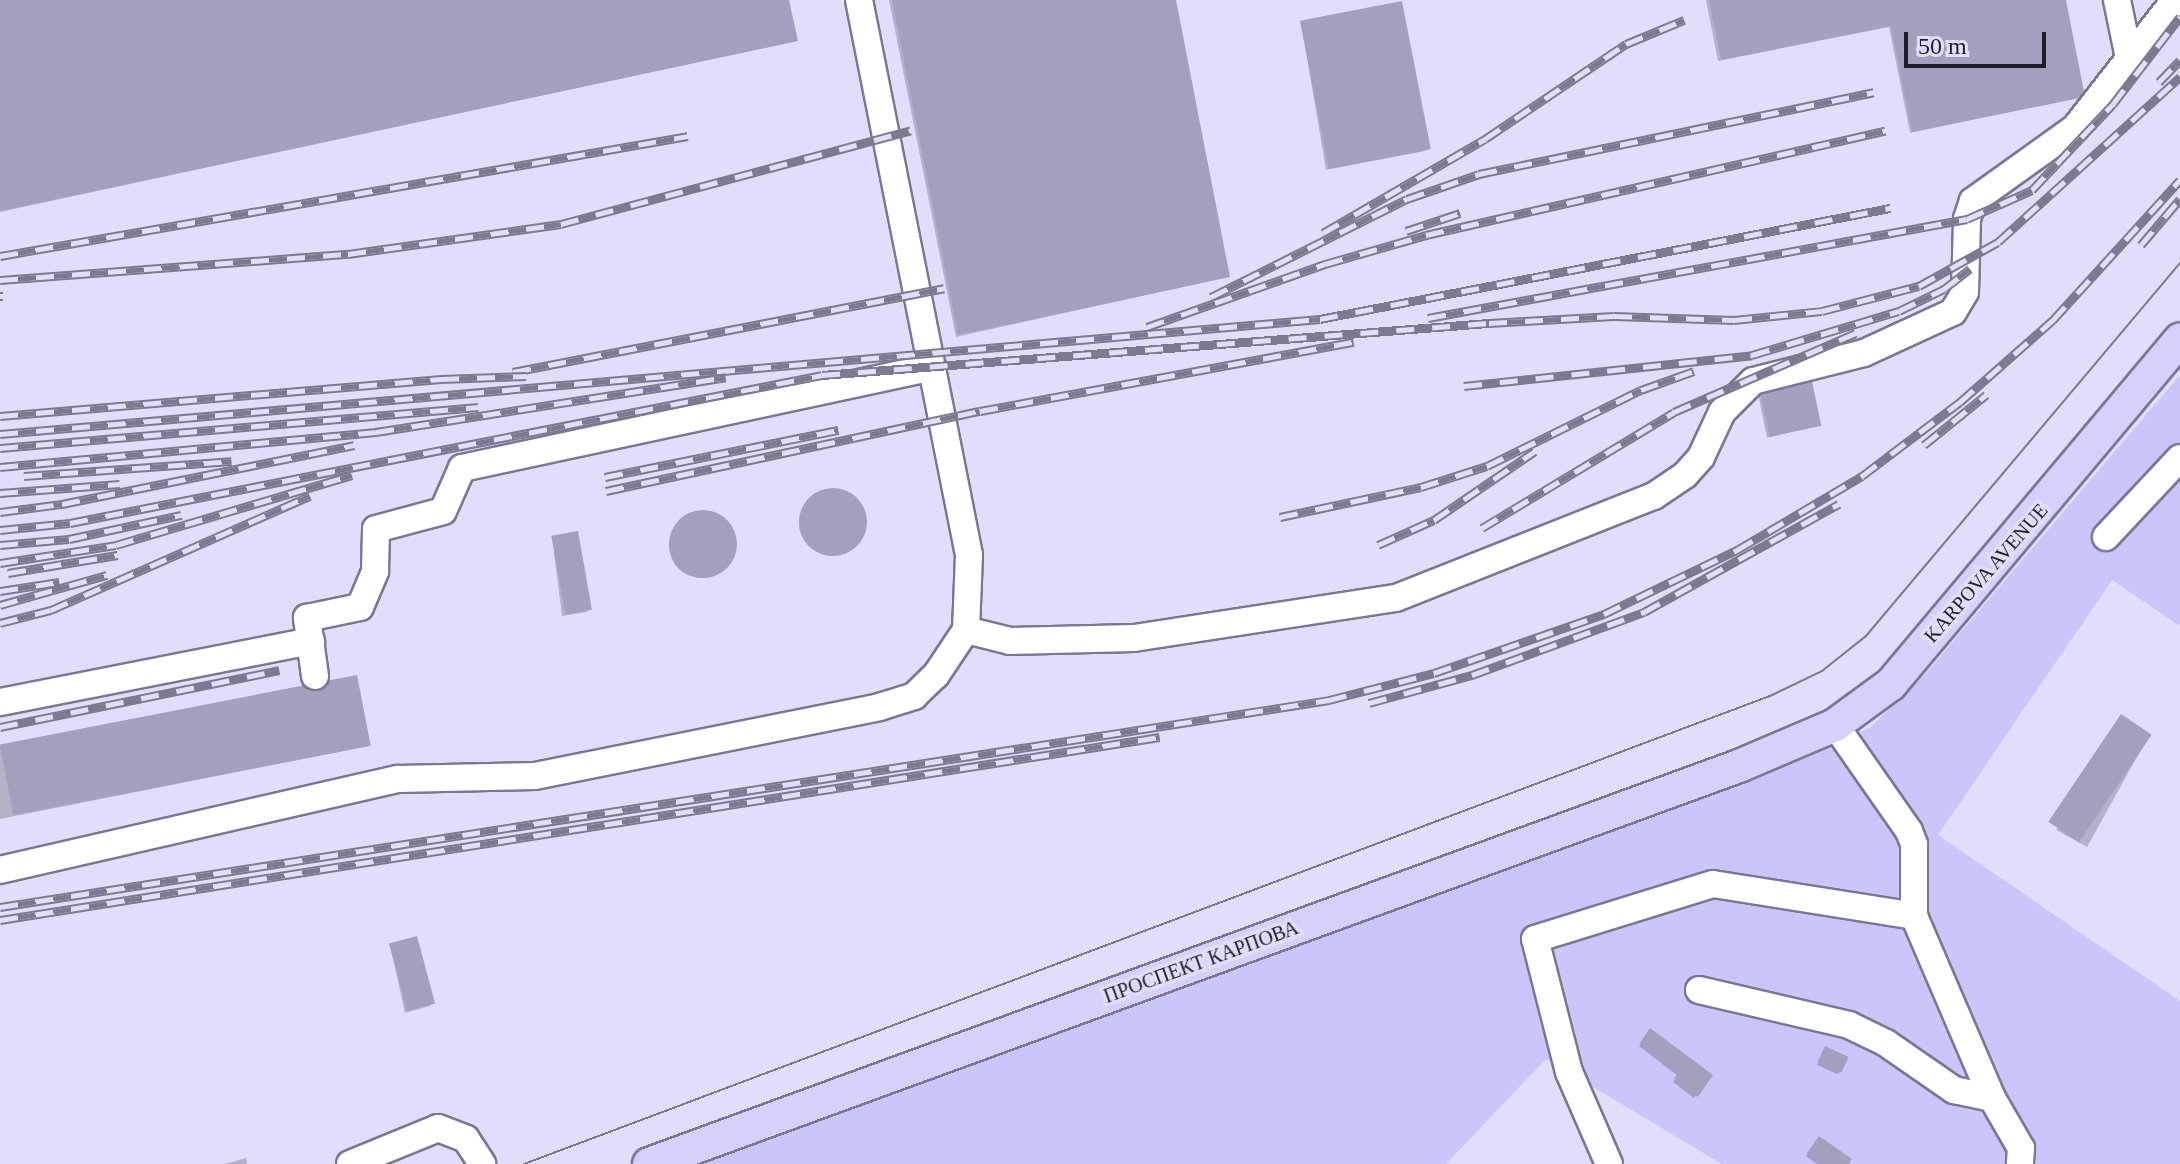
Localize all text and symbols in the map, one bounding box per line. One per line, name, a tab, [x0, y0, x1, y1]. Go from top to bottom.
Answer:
scale bar	[1908, 16, 2050, 66]
text: 50 m	[1918, 33, 1967, 59]
street label: KARPOVA AVENUE	[1918, 498, 2054, 648]
street label: ПРОСПЕКТ КАРПОВА	[1100, 916, 1302, 1008]

